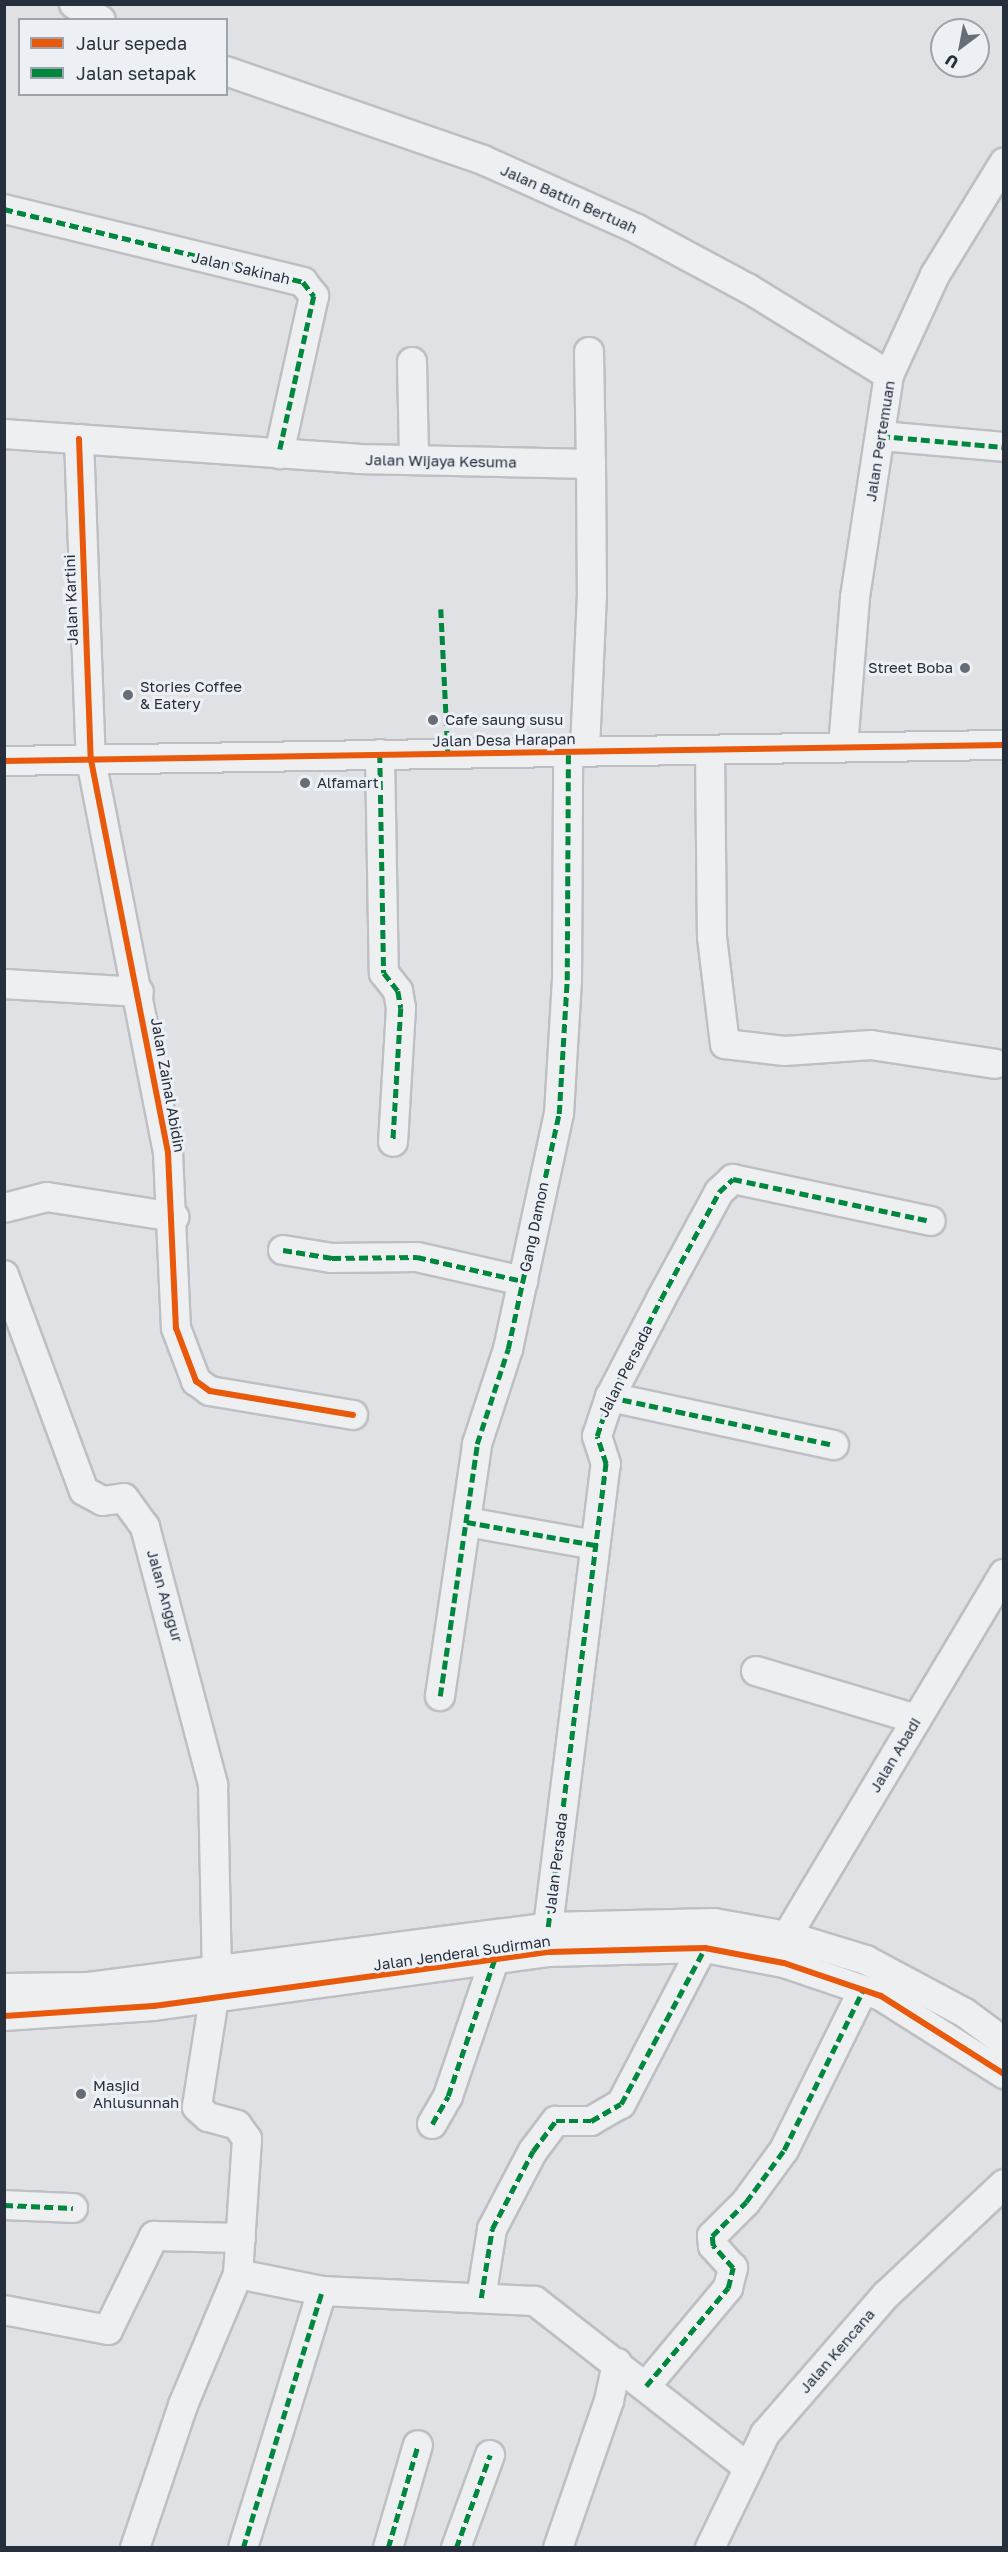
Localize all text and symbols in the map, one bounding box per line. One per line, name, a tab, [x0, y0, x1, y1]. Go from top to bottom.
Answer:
legend	[18, 18, 228, 96]
north arrow	[930, 18, 990, 78]
text: Jalur sepeda	[76, 32, 187, 54]
text: U	[941, 50, 962, 73]
text: Jalan setapak	[76, 62, 196, 84]
street label: Jalan Battin Bertuah	[498, 161, 640, 237]
street label: Jalan Sakinah	[190, 248, 292, 288]
street label: Jalan Pertemuan	[862, 379, 898, 503]
street label: Jalan Wijaya Kesuma	[365, 451, 517, 471]
street label: Jalan Kartini	[60, 554, 82, 646]
place label: Street Boba	[868, 659, 953, 677]
marker: Street Boba	[958, 661, 972, 675]
place label: Stories Coffee & Eatery	[140, 677, 242, 712]
marker: Stories Coffee & Eatery	[121, 688, 135, 702]
place label: Cafe saung susu	[445, 711, 563, 729]
marker: Cafe saung susu	[426, 713, 440, 727]
street label: Jalan Desa Harapan	[432, 730, 576, 750]
place label: Alfamart	[317, 774, 379, 792]
marker: Alfamart	[298, 776, 312, 790]
street label: Jalan Zainal Abidin	[147, 1016, 189, 1154]
street label: Gang Damon	[516, 1180, 552, 1274]
street label: Jalan Persada	[594, 1322, 656, 1420]
street label: Jalan Anggur	[143, 1548, 187, 1644]
street label: Jalan Abadi	[866, 1714, 924, 1796]
street label: Jalan Persada	[541, 1812, 571, 1914]
street label: Jalan Jenderal Sudirman	[372, 1932, 552, 1974]
place label: Masjid Ahlusunnah	[93, 2076, 179, 2111]
marker: Masjid Ahlusunnah	[74, 2087, 88, 2101]
street label: Jalan Kencana	[796, 2305, 878, 2397]

